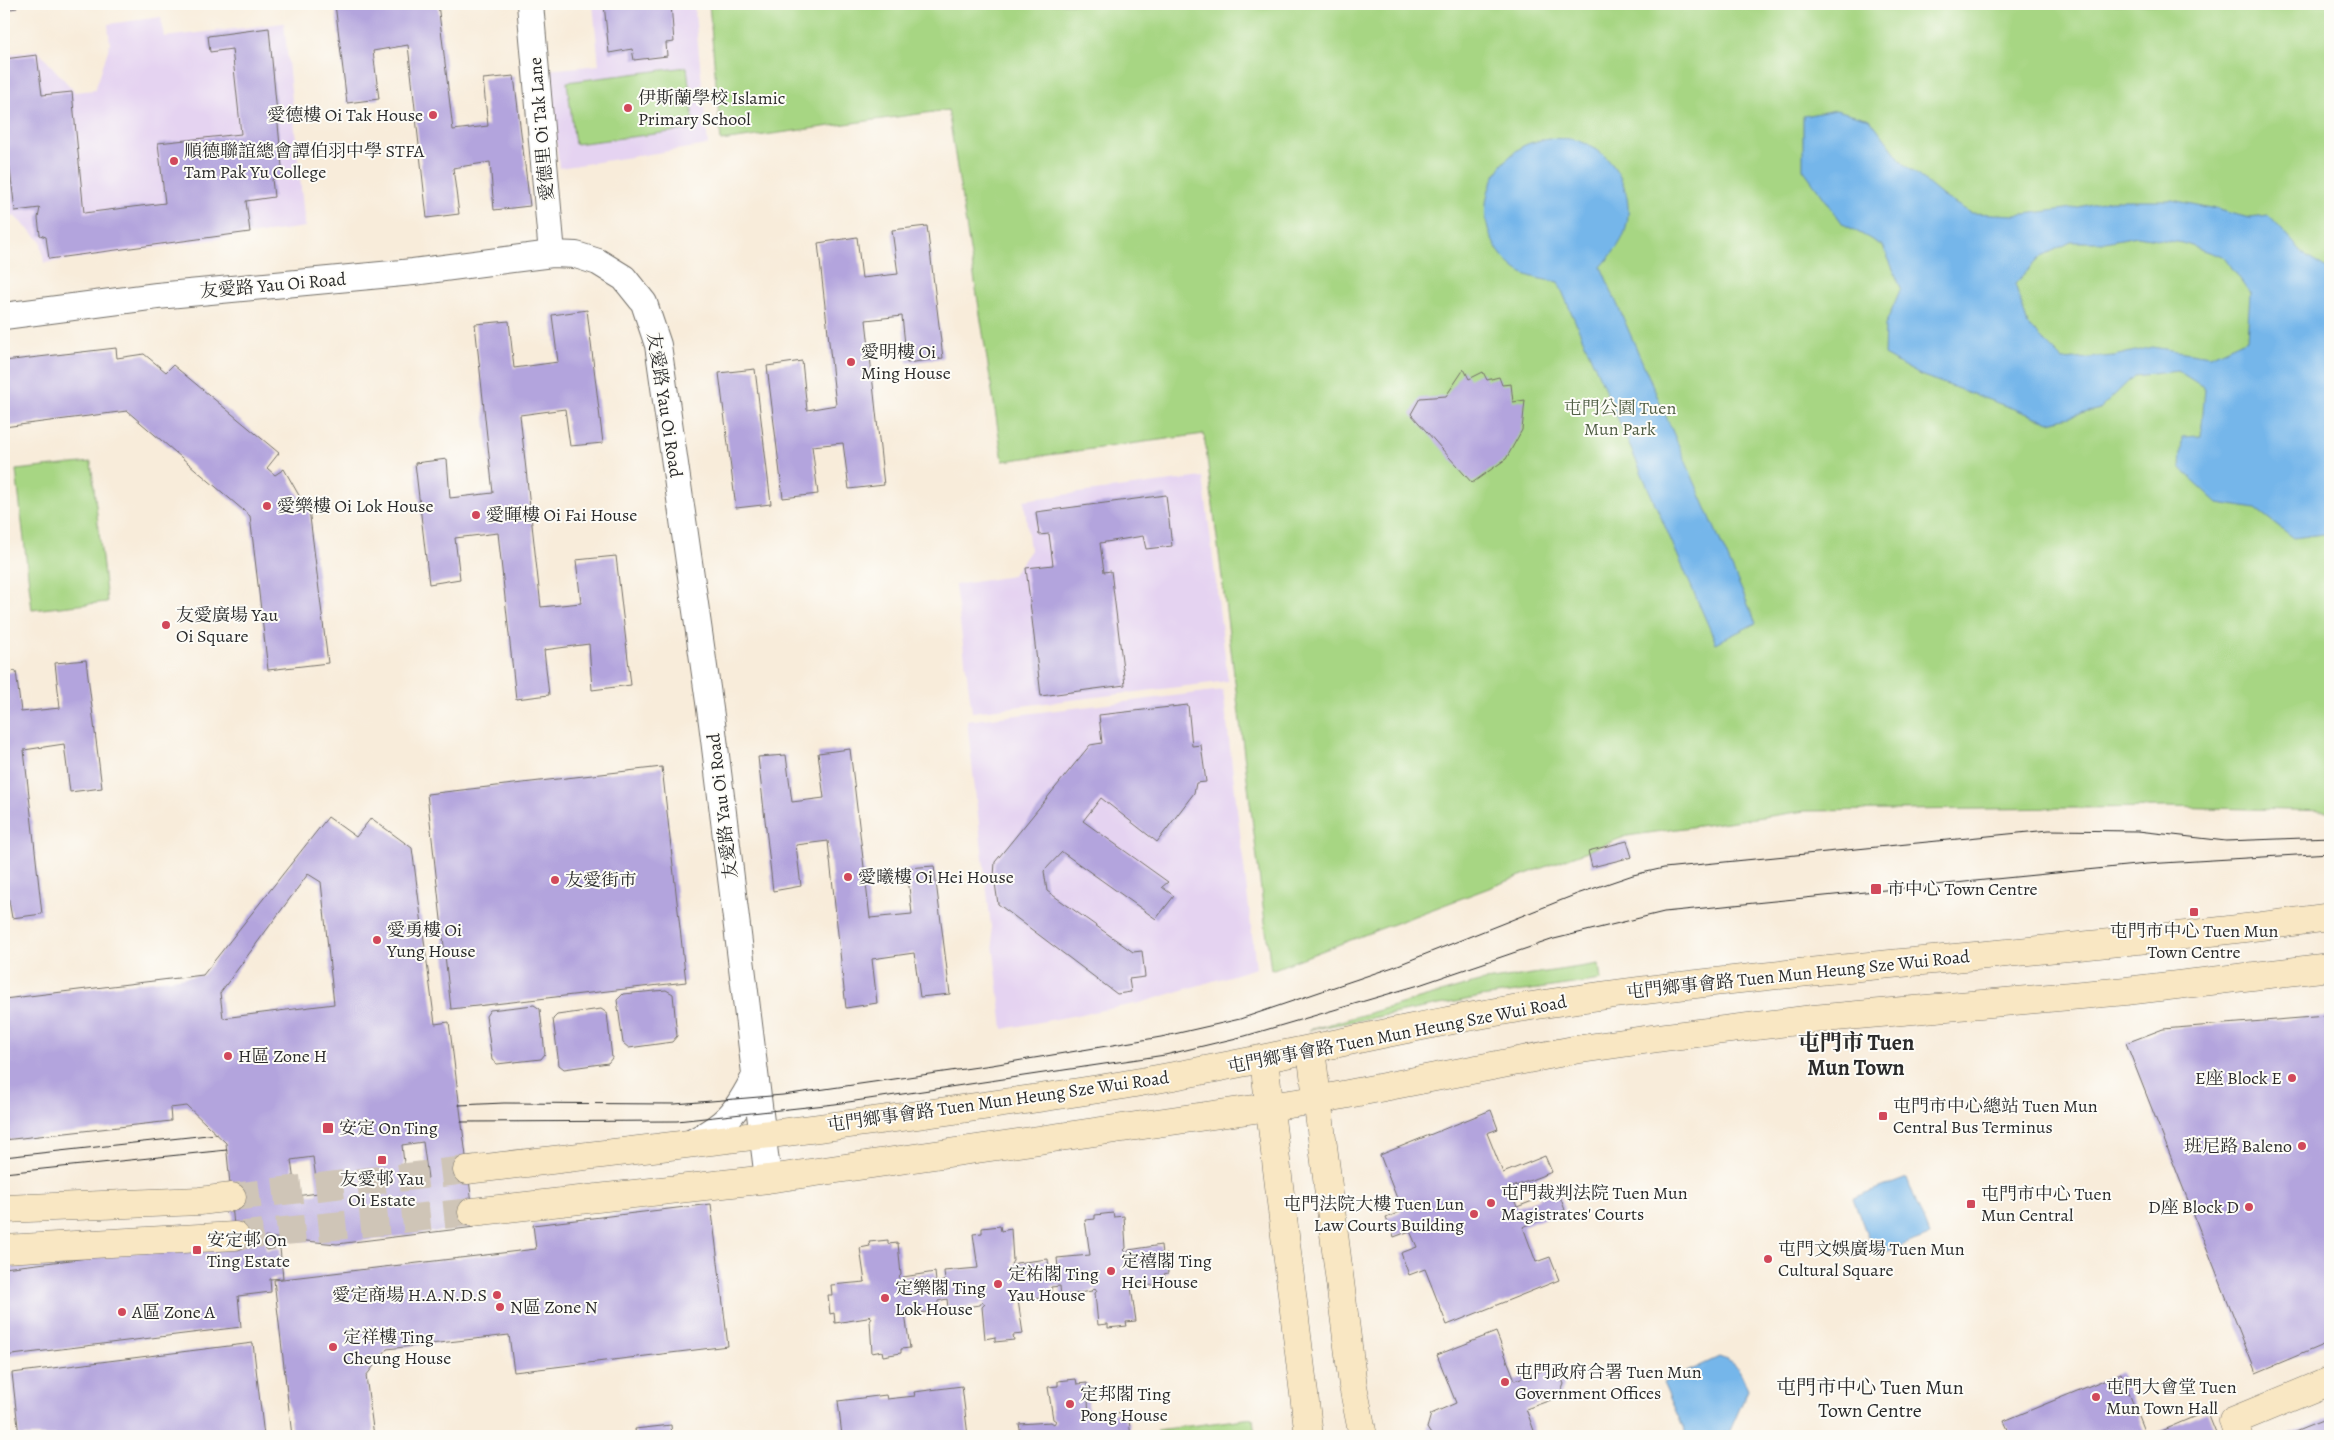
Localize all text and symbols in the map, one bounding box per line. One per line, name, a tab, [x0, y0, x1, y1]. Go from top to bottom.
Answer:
street label: 愛德里 Oi Tak Lane	[523, 56, 559, 202]
place label: 伊斯蘭學校 Islamic Primary School	[638, 86, 785, 131]
marker: 伊斯蘭學校 Islamic Primary School	[622, 102, 634, 114]
place label: 愛德樓 Oi Tak House	[267, 103, 423, 127]
marker: 愛德樓 Oi Tak House	[427, 109, 439, 121]
place label: 順德聯誼總會譚伯羽中學 STFA Tam Pak Yu College	[184, 139, 425, 184]
marker: 順德聯誼總會譚伯羽中學 STFA Tam Pak Yu College	[168, 155, 180, 167]
street label: 友愛路 Yau Oi Road	[199, 267, 347, 303]
street label: 友愛路 Yau Oi Road	[642, 331, 688, 480]
place label: 愛明樓 Oi Ming House	[861, 340, 951, 385]
marker: 愛明樓 Oi Ming House	[845, 356, 857, 368]
park label: 屯門公園 Tuen Mun Park	[1564, 396, 1676, 441]
place label: 愛樂樓 Oi Lok House	[277, 494, 433, 518]
marker: 愛樂樓 Oi Lok House	[261, 500, 273, 512]
place label: 愛暉樓 Oi Fai House	[486, 503, 637, 527]
marker: 愛暉樓 Oi Fai House	[470, 509, 482, 521]
place label: 友愛廣場 Yau Oi Square	[176, 603, 279, 648]
marker: 友愛廣場 Yau Oi Square	[160, 619, 172, 631]
street label: 友愛路 Yau Oi Road	[701, 732, 743, 880]
place label: 愛曦樓 Oi Hei House	[858, 865, 1014, 889]
place label: 友愛街市	[565, 868, 637, 892]
marker: 愛曦樓 Oi Hei House	[842, 871, 854, 883]
marker: 友愛街市	[549, 874, 561, 886]
place label: 市中心 Town Centre	[1887, 877, 2038, 901]
marker: 市中心 Town Centre	[1869, 882, 1883, 896]
marker: 屯門市中心 Tuen Mun Town Centre	[2188, 906, 2200, 918]
place label: 愛勇樓 Oi Yung House	[386, 918, 476, 963]
place label: 屯門市中心 Tuen Mun Town Centre	[2110, 919, 2278, 964]
marker: 愛勇樓 Oi Yung House	[371, 934, 383, 946]
street label: 屯門鄉事會路 Tuen Mun Heung Sze Wui Road	[1625, 944, 1971, 1004]
street label: 屯門鄉事會路 Tuen Mun Heung Sze Wui Road	[1225, 989, 1569, 1079]
district label: 屯門市 Tuen Mun Town	[1798, 1028, 1914, 1083]
place label: H區 Zone H	[238, 1044, 327, 1068]
marker: H區 Zone H	[222, 1050, 234, 1062]
street label: 屯門鄉事會路 Tuen Mun Heung Sze Wui Road	[826, 1065, 1171, 1137]
place label: E座 Block E	[2195, 1066, 2282, 1090]
marker: E座 Block E	[2286, 1072, 2298, 1084]
place label: 屯門市中心總站 Tuen Mun Central Bus Terminus	[1893, 1094, 2098, 1139]
marker: 屯門市中心總站 Tuen Mun Central Bus Terminus	[1877, 1110, 1889, 1122]
place label: 安定 On Ting	[339, 1116, 438, 1140]
marker: 安定 On Ting	[321, 1121, 335, 1135]
place label: 班尼路 Baleno	[2184, 1134, 2292, 1158]
marker: 班尼路 Baleno	[2296, 1140, 2308, 1152]
marker: 友愛邨 Yau Oi Estate	[376, 1154, 388, 1166]
place label: 友愛邨 Yau Oi Estate	[340, 1167, 424, 1212]
place label: 屯門裁判法院 Tuen Mun Magistrates' Courts	[1501, 1181, 1688, 1226]
place label: 屯門市中心 Tuen Mun Central	[1981, 1182, 2112, 1227]
place label: 屯門法院大樓 Tuen Lun Law Courts Building	[1283, 1192, 1464, 1237]
place label: D座 Block D	[2148, 1195, 2239, 1219]
marker: 屯門裁判法院 Tuen Mun Magistrates' Courts	[1485, 1197, 1497, 1209]
marker: 屯門市中心 Tuen Mun Central	[1965, 1198, 1977, 1210]
marker: D座 Block D	[2243, 1201, 2255, 1213]
marker: 屯門法院大樓 Tuen Lun Law Courts Building	[1468, 1208, 1480, 1220]
place label: 安定邨 On Ting Estate	[207, 1228, 290, 1273]
place label: 屯門文娛廣場 Tuen Mun Cultural Square	[1778, 1237, 1965, 1282]
marker: 安定邨 On Ting Estate	[191, 1244, 203, 1256]
place label: 定禧閣 Ting Hei House	[1121, 1249, 1212, 1294]
marker: 屯門文娛廣場 Tuen Mun Cultural Square	[1762, 1253, 1774, 1265]
place label: 定祐閣 Ting Yau House	[1007, 1262, 1099, 1307]
marker: 定禧閣 Ting Hei House	[1105, 1265, 1117, 1277]
place label: 定樂閣 Ting Lok House	[895, 1276, 986, 1321]
marker: 定祐閣 Ting Yau House	[992, 1278, 1004, 1290]
place label: 愛定商場 H.A.N.D.S	[332, 1283, 487, 1307]
marker: 愛定商場 H.A.N.D.S	[491, 1289, 503, 1301]
marker: 定樂閣 Ting Lok House	[879, 1292, 891, 1304]
place label: N區 Zone N	[510, 1295, 598, 1319]
place label: A區 Zone A	[131, 1300, 215, 1324]
marker: N區 Zone N	[494, 1301, 506, 1313]
marker: A區 Zone A	[116, 1306, 128, 1318]
place label: 定祥樓 Ting Cheung House	[343, 1325, 451, 1370]
marker: 定祥樓 Ting Cheung House	[327, 1341, 339, 1353]
place label: 屯門政府合署 Tuen Mun Government Offices	[1515, 1360, 1702, 1405]
district label: 屯門市中心 Tuen Mun Town Centre	[1776, 1374, 1964, 1424]
place label: 屯門大會堂 Tuen Mun Town Hall	[2106, 1375, 2237, 1420]
marker: 屯門政府合署 Tuen Mun Government Offices	[1499, 1376, 1511, 1388]
place label: 定邦閣 Ting Pong House	[1080, 1382, 1171, 1427]
marker: 屯門大會堂 Tuen Mun Town Hall	[2090, 1391, 2102, 1403]
marker: 定邦閣 Ting Pong House	[1064, 1398, 1076, 1410]

